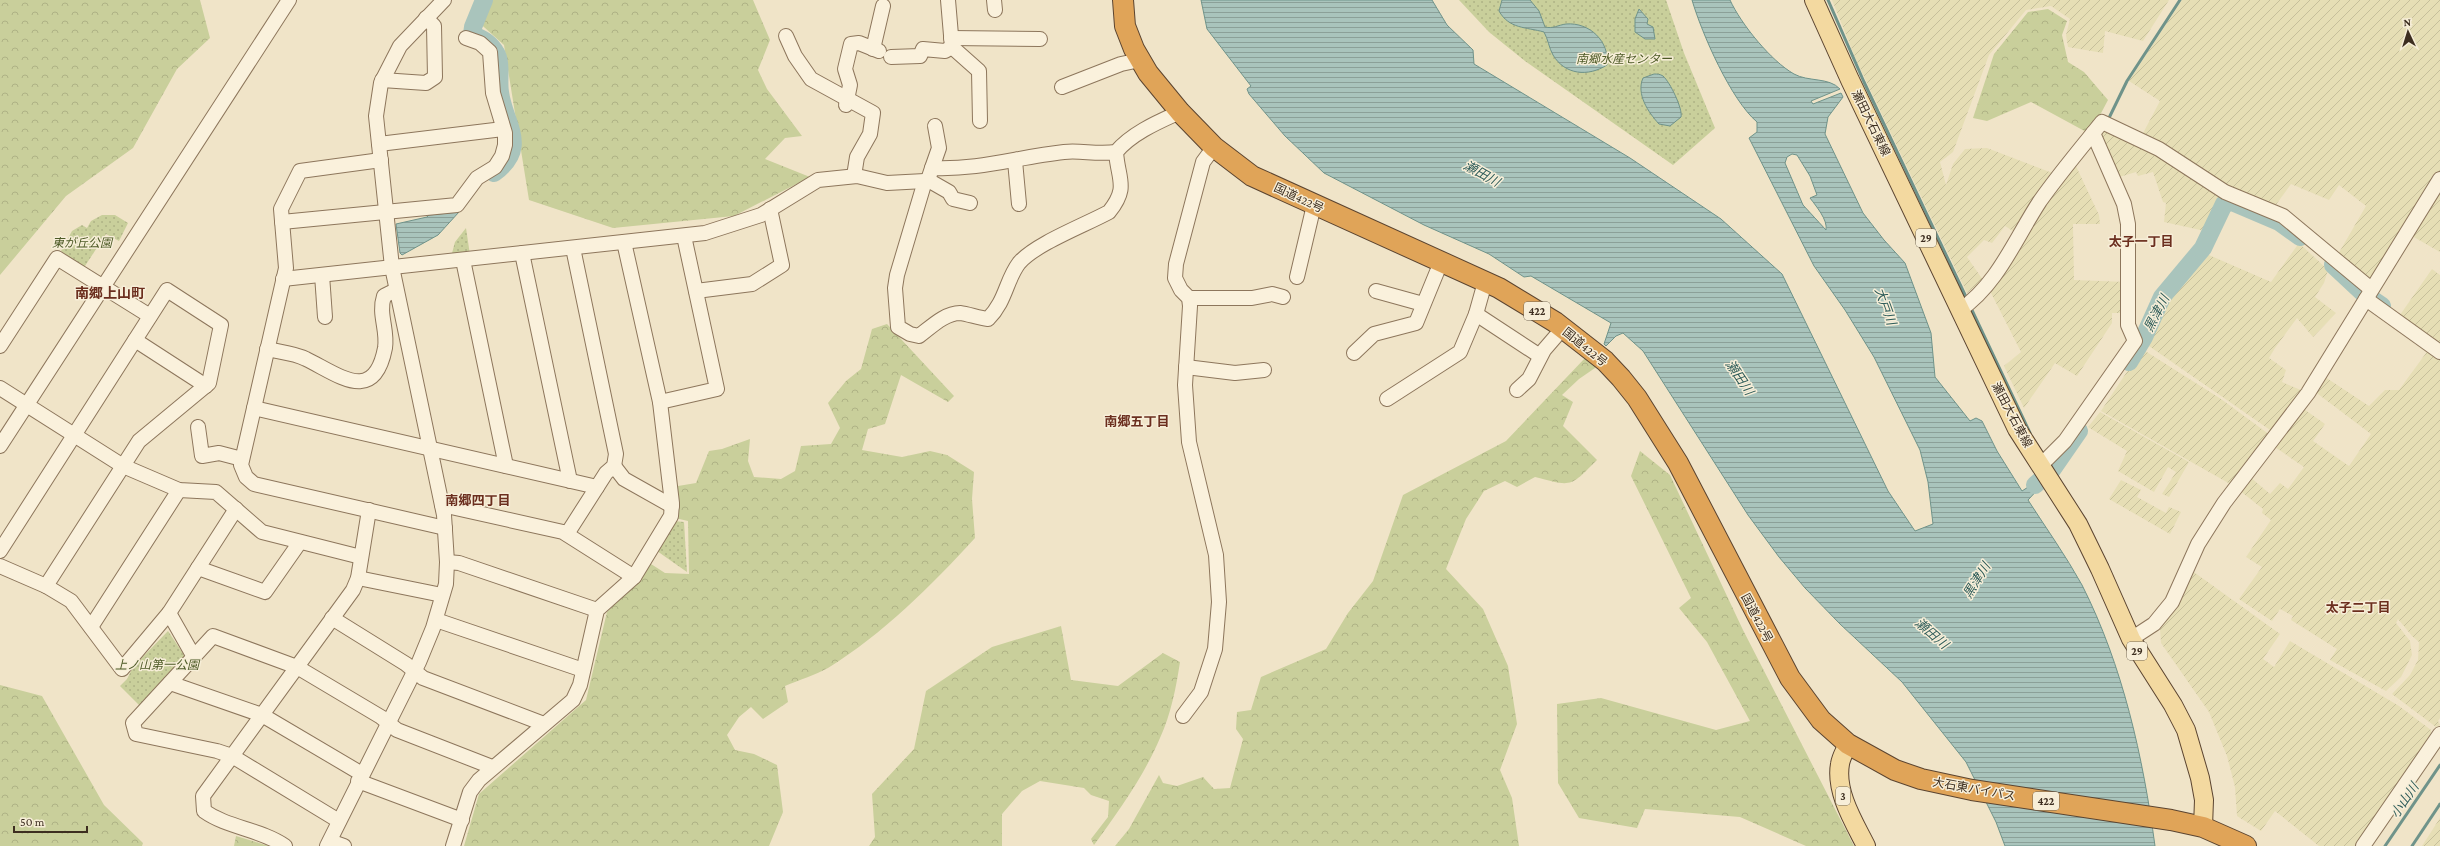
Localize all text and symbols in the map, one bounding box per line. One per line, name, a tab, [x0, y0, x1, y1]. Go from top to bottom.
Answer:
north arrow	[2388, 12, 2428, 52]
text: N	[2403, 16, 2412, 28]
park label: 南郷水産センター	[1576, 52, 1673, 66]
street label: 瀬田大石東線	[1849, 88, 1893, 158]
water label: 瀬田川	[1461, 157, 1504, 190]
street label: 国道422号	[1272, 180, 1326, 216]
road number: 29	[1916, 229, 1936, 247]
district label: 太子一丁目	[2108, 234, 2174, 249]
park label: 東が丘公園	[52, 236, 114, 250]
district label: 南郷上山町	[75, 285, 145, 301]
water label: 大戸川	[1872, 285, 1900, 329]
water label: 黒津川	[2141, 291, 2173, 334]
road number: 422	[1524, 302, 1550, 320]
street label: 国道422号	[1560, 325, 1610, 369]
water label: 瀬田川	[1722, 357, 1758, 399]
street label: 瀬田大石東線	[1989, 380, 2035, 450]
district label: 南郷五丁目	[1104, 414, 1170, 429]
district label: 南郷四丁目	[445, 493, 511, 508]
water label: 黒津川	[1960, 558, 1994, 601]
street label: 国道422号	[1738, 591, 1776, 645]
district label: 太子二丁目	[2325, 600, 2391, 615]
water label: 瀬田川	[1912, 615, 1953, 653]
road number: 29	[2127, 642, 2147, 660]
park label: 上ノ山第一公園	[115, 658, 201, 672]
street label: 大石東バイパス	[1932, 775, 2016, 803]
water label: 小山川	[2387, 778, 2423, 821]
road number: 3	[1836, 787, 1850, 805]
road number: 422	[2033, 792, 2059, 810]
scale bar	[14, 808, 87, 834]
text: 50 m	[20, 815, 45, 829]

